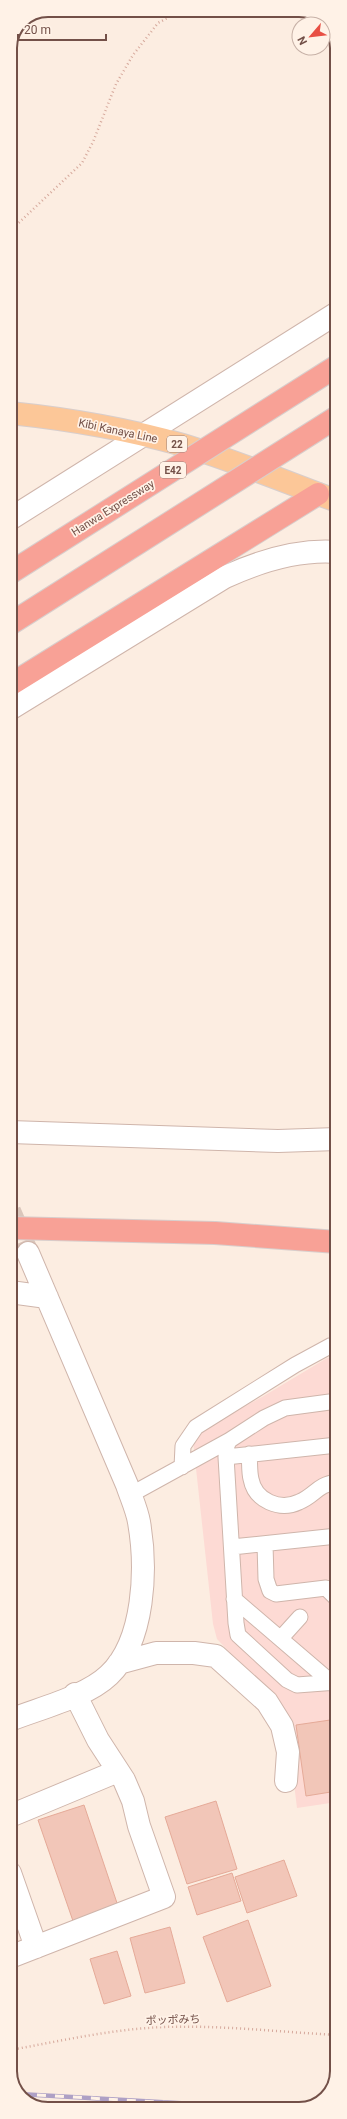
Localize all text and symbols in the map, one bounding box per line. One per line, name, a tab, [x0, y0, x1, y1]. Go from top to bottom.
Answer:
scale bar	[18, 16, 106, 42]
north arrow	[291, 16, 331, 56]
text: 20 m	[24, 23, 51, 37]
text: N	[295, 34, 310, 47]
street label: Kibi Kanaya Line	[77, 416, 159, 446]
road number: 22	[167, 436, 187, 452]
road number: E42	[160, 462, 186, 478]
street label: Hanwa Expressway	[69, 477, 157, 539]
street label: ポッポみち	[145, 2013, 201, 2027]

